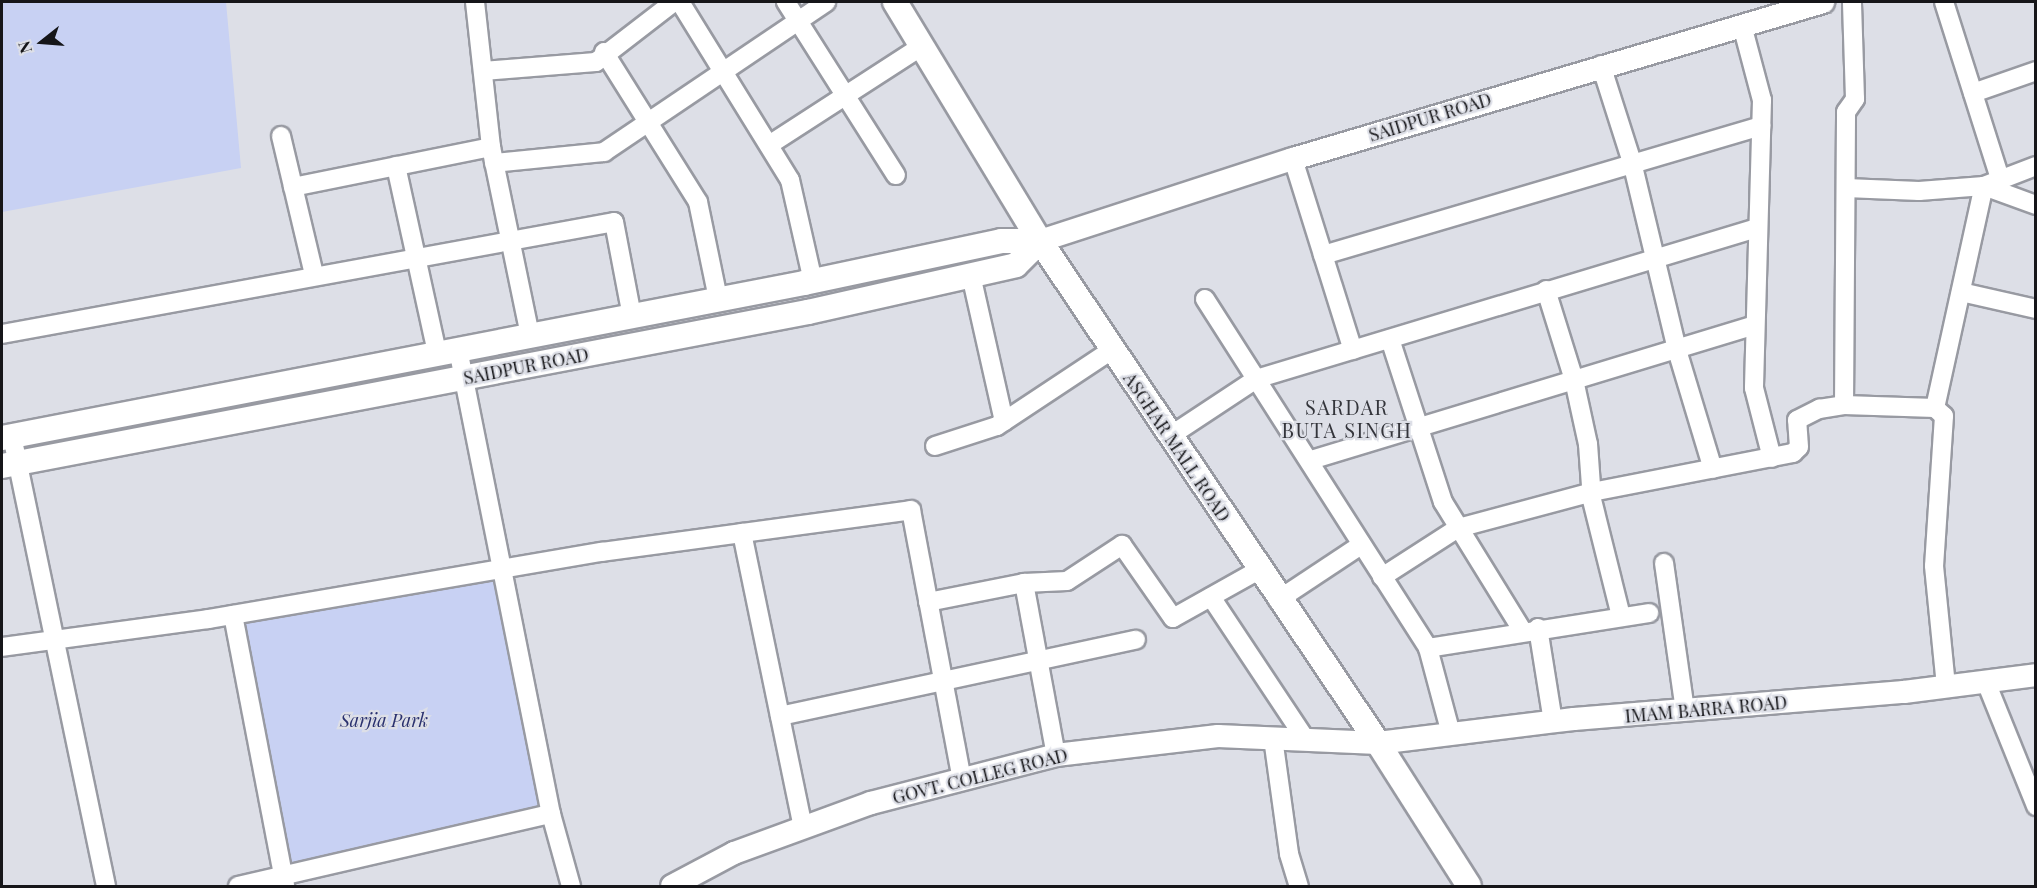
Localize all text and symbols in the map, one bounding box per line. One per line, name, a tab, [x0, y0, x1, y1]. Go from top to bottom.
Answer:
north arrow	[12, 12, 72, 72]
text: N	[13, 39, 36, 56]
street label: SAIDPUR ROAD	[1366, 88, 1494, 146]
street label: SAIDPUR ROAD	[461, 343, 591, 389]
street label: ASGHAR MALL ROAD	[1119, 368, 1235, 526]
district label: SARDAR BUTA SINGH	[1282, 395, 1412, 442]
street label: IMAM BARRA ROAD	[1624, 691, 1788, 727]
park label: Sarjia Park	[340, 709, 428, 731]
street label: GOVT. COLLEG ROAD	[890, 744, 1070, 808]

